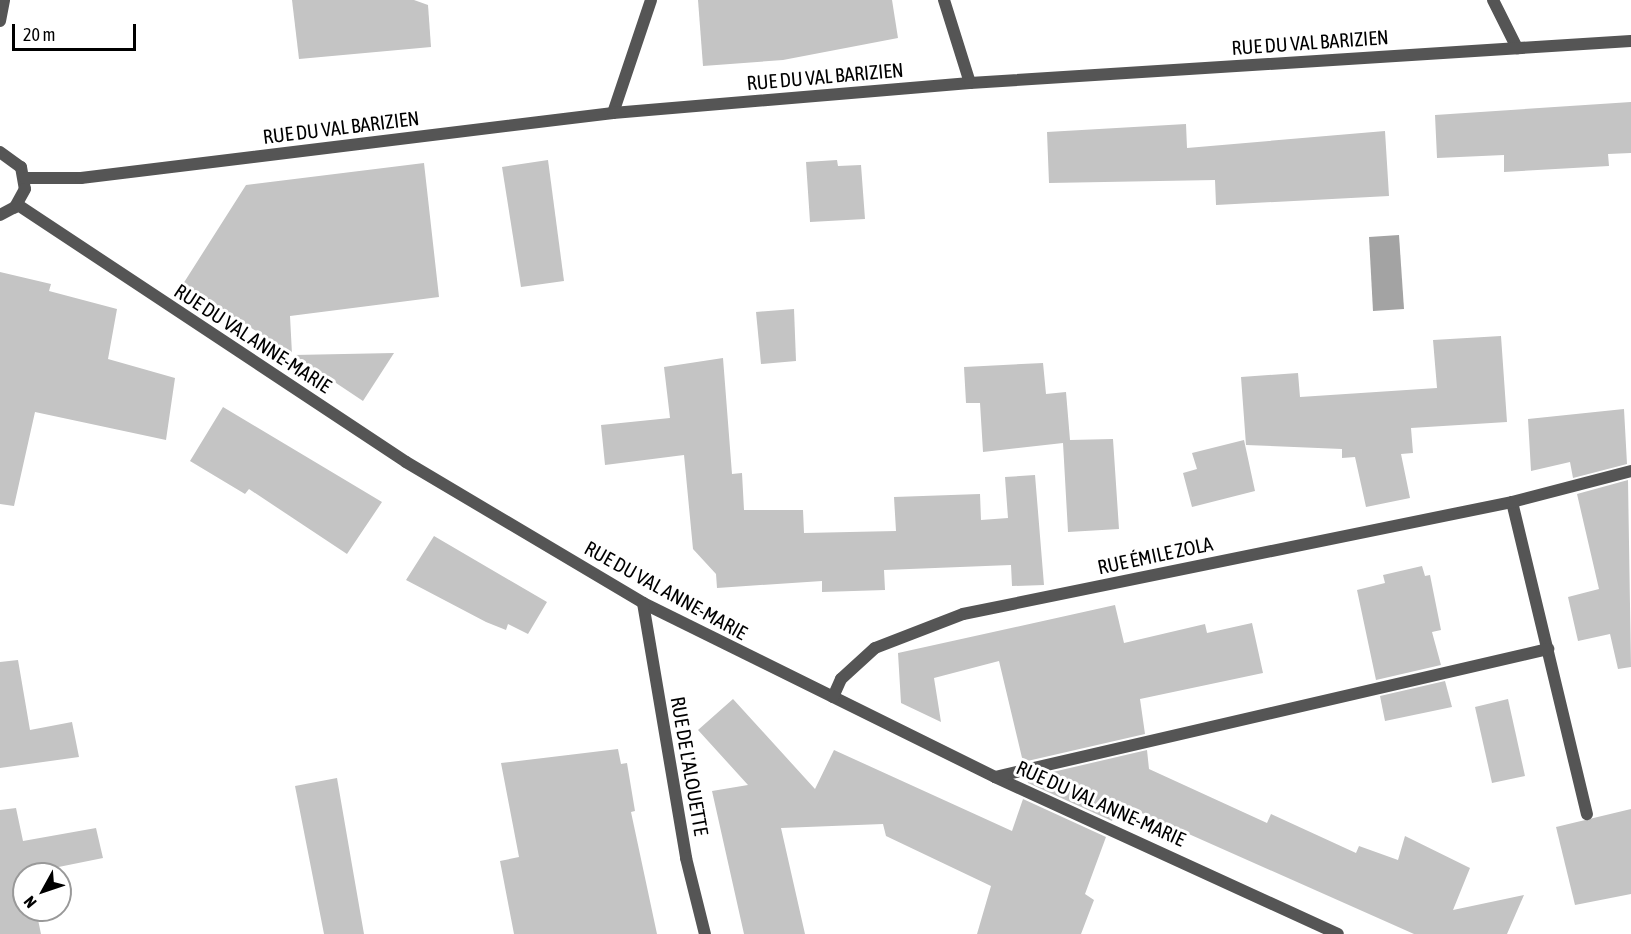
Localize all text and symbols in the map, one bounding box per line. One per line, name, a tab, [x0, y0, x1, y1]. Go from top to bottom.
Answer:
scale bar	[15, 12, 140, 50]
text: 20 m	[23, 24, 55, 45]
street label: RUE DU VAL BARIZIEN	[1231, 25, 1389, 59]
street label: RUE DU VAL BARIZIEN	[746, 57, 904, 95]
street label: RUE DU VAL BARIZIEN	[261, 106, 421, 148]
street label: RUE DU VAL ANNE-MARIE	[170, 278, 336, 398]
street label: RUE ÉMILE ZOLA	[1095, 531, 1215, 579]
street label: RUE DU VAL ANNE-MARIE	[580, 535, 752, 645]
street label: RUE DE L'ALOUETTE	[666, 695, 714, 837]
street label: RUE DU VAL ANNE-MARIE	[1013, 755, 1189, 851]
north arrow	[12, 862, 72, 922]
text: N	[20, 893, 40, 912]

